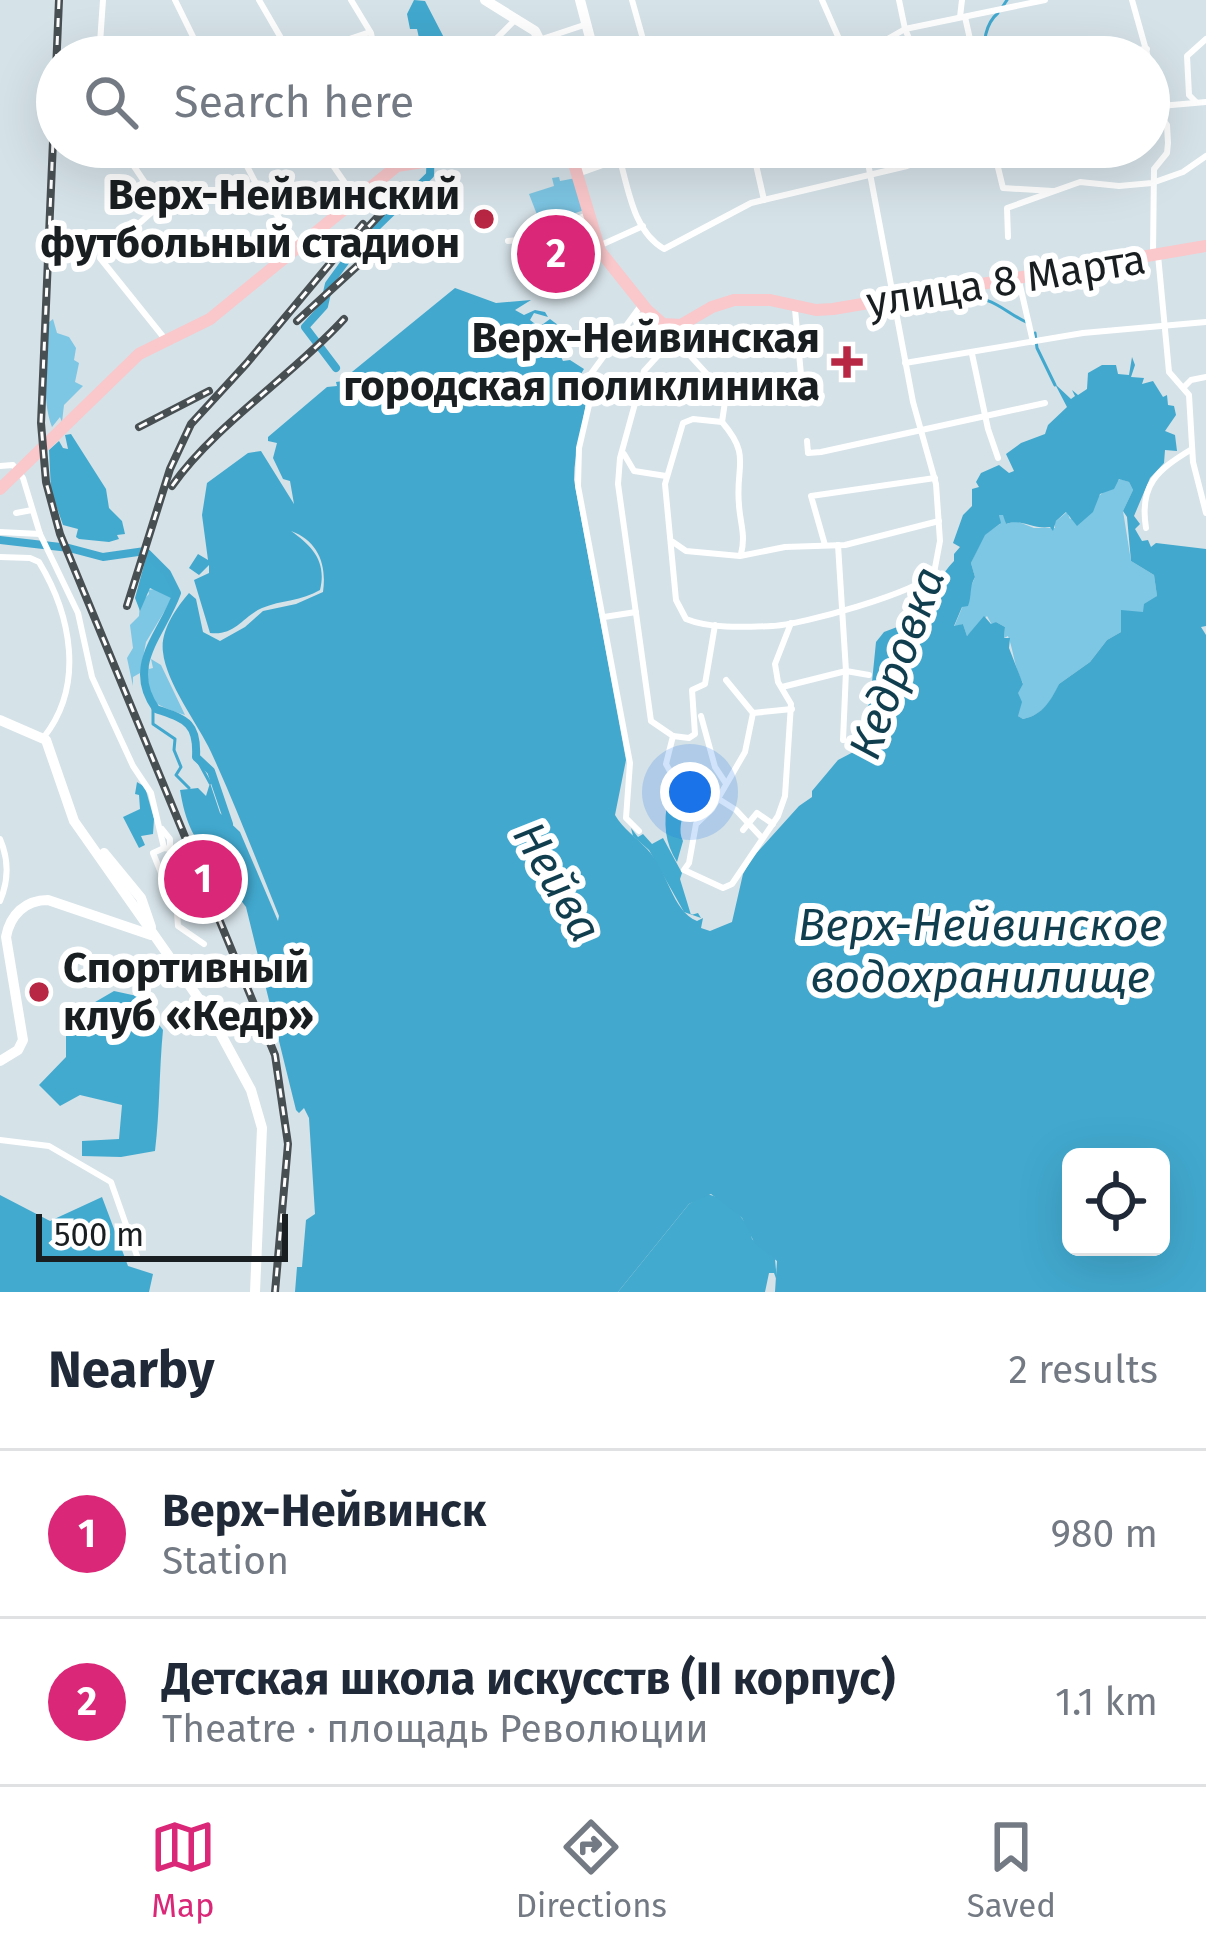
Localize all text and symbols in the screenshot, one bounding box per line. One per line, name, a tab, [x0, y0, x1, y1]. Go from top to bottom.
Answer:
search box	[36, 36, 1170, 168]
icon: search	[78, 69, 144, 135]
text: Search here	[174, 75, 414, 129]
place label: Верх-Нейвинский футбольный стадион	[40, 170, 460, 268]
marker: Верх-Нейвинский футбольный стадион	[471, 206, 497, 232]
pin: 2	[517, 209, 595, 299]
street label: улица 8 Марта	[863, 234, 1149, 328]
place label: Верх-Нейвинская городская поликлиника	[343, 313, 820, 411]
marker: Верх-Нейвинская городская поликлиника	[831, 346, 863, 378]
water label: Кедровка	[837, 560, 957, 766]
your location	[660, 762, 720, 822]
water label: Нейва	[501, 813, 613, 951]
pin: 1	[164, 834, 242, 924]
water label: Верх-Нейвинское водохранилище	[798, 898, 1162, 1004]
place label: Спортивный клуб «Кедр»	[63, 943, 314, 1041]
marker: Спортивный клуб «Кедр»	[26, 979, 52, 1005]
map controls	[1062, 1148, 1170, 1256]
button: locate	[1062, 1148, 1170, 1256]
scale bar	[36, 1208, 288, 1261]
text: 500 m	[54, 1215, 144, 1255]
text: Nearby	[48, 1339, 214, 1401]
text: 2 results	[1009, 1347, 1158, 1393]
text: Верх-Нейвинск	[162, 1484, 486, 1538]
text: 1	[78, 1511, 96, 1557]
text: 980 m	[1051, 1511, 1158, 1557]
text: Station	[162, 1538, 289, 1584]
text: Детская школа искусств (II корпус)	[162, 1652, 895, 1706]
text: 2	[77, 1679, 97, 1725]
text: 1.1 km	[1055, 1679, 1158, 1725]
text: Theatre · площадь Революции	[162, 1706, 709, 1752]
tab: Map	[150, 1814, 216, 1926]
tab: Directions	[516, 1814, 667, 1926]
tab: Saved	[967, 1814, 1056, 1926]

